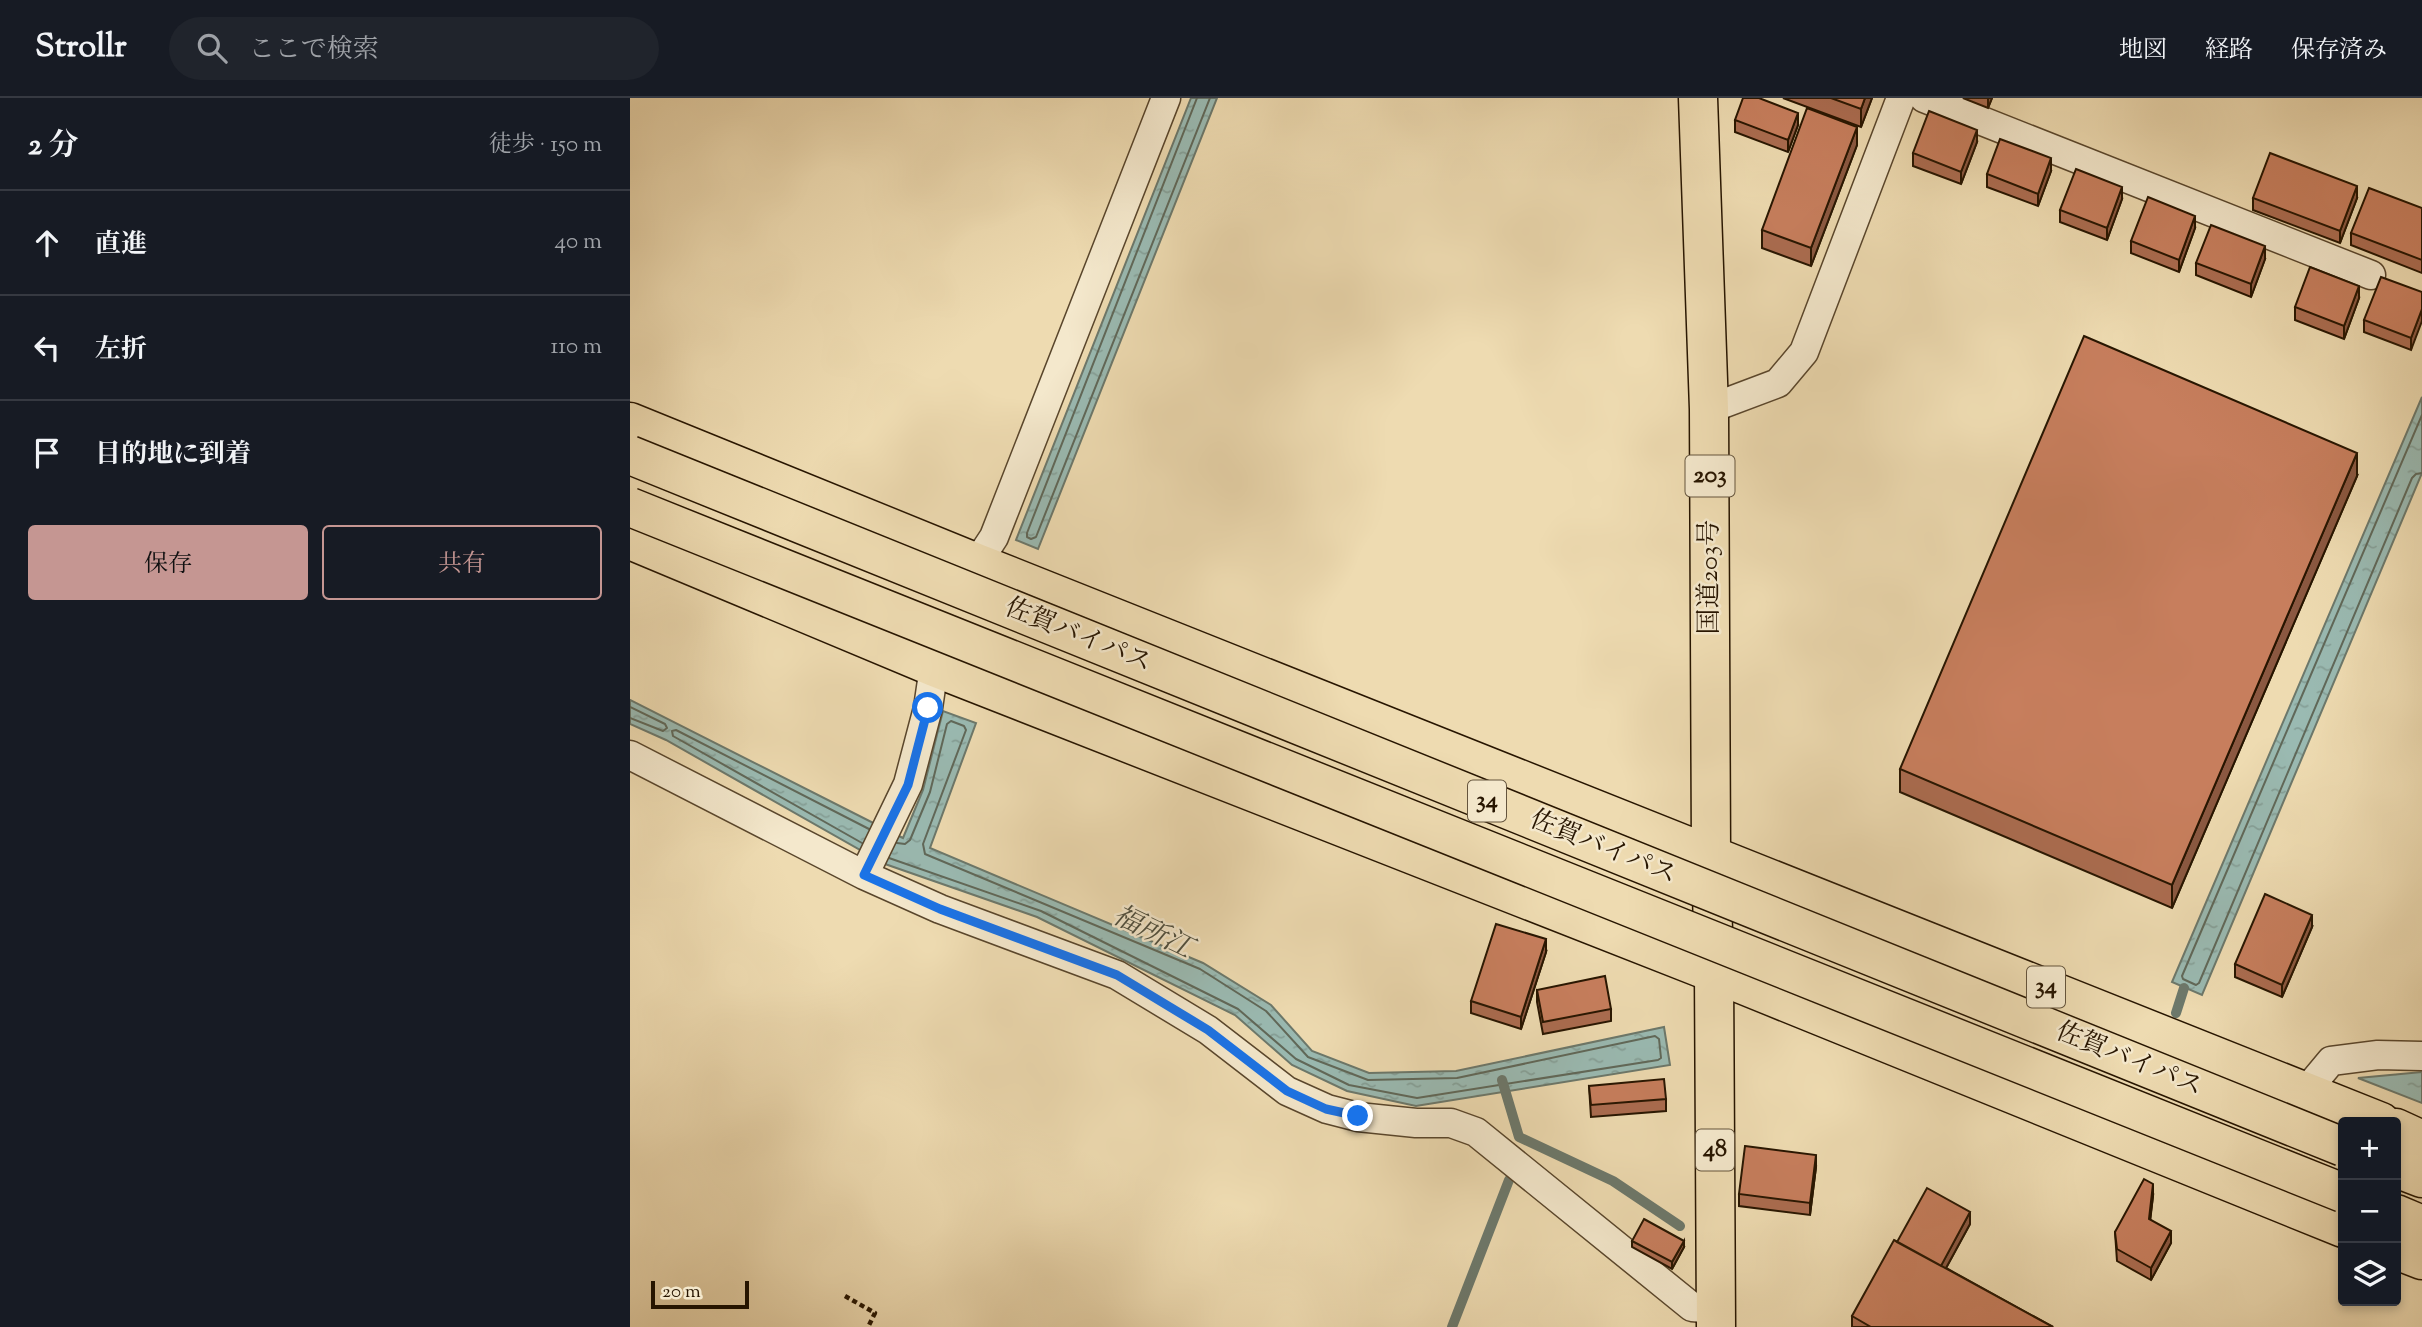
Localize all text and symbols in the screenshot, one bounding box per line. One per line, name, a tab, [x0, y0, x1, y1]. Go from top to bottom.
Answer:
search box	[169, 17, 659, 80]
text: Strollr	[35, 24, 127, 72]
icon: search	[193, 29, 231, 67]
text: ここで検索	[249, 32, 379, 69]
text: 地図	[2119, 34, 2167, 68]
text: 経路	[2205, 34, 2253, 68]
text: 保存済み	[2291, 34, 2387, 68]
text: 2 分	[28, 125, 78, 168]
text: 徒歩 · 150 m	[489, 129, 602, 162]
icon: ahead	[28, 224, 66, 262]
text: 40 m	[555, 226, 602, 259]
text: 直進	[95, 227, 147, 264]
icon: left	[28, 329, 66, 367]
text: 110 m	[551, 331, 602, 364]
text: 左折	[95, 332, 147, 369]
icon: arrive	[28, 434, 66, 472]
text: 目的地に到着	[95, 437, 251, 474]
road number: 203	[1686, 456, 1734, 496]
street label: 国道203号	[1692, 520, 1729, 634]
button: 保存	[28, 525, 308, 600]
button: 共有	[322, 525, 602, 600]
street label: 佐賀バイパス	[999, 590, 1157, 682]
route start	[912, 692, 943, 723]
road number: 34	[1468, 780, 1506, 822]
street label: 佐賀バイパス	[1524, 802, 1682, 894]
water label: 福所江	[1105, 897, 1202, 971]
road number: 34	[2027, 966, 2065, 1007]
street label: 佐賀バイパス	[2050, 1014, 2208, 1106]
route end	[1342, 1100, 1373, 1131]
map controls	[2338, 1117, 2401, 1306]
button: +	[2338, 1117, 2401, 1180]
road number: 48	[1696, 1130, 1734, 1170]
button: −	[2338, 1180, 2401, 1243]
button: layers	[2338, 1243, 2401, 1306]
scale bar	[651, 1278, 749, 1310]
text: 20 m	[662, 1279, 701, 1306]

